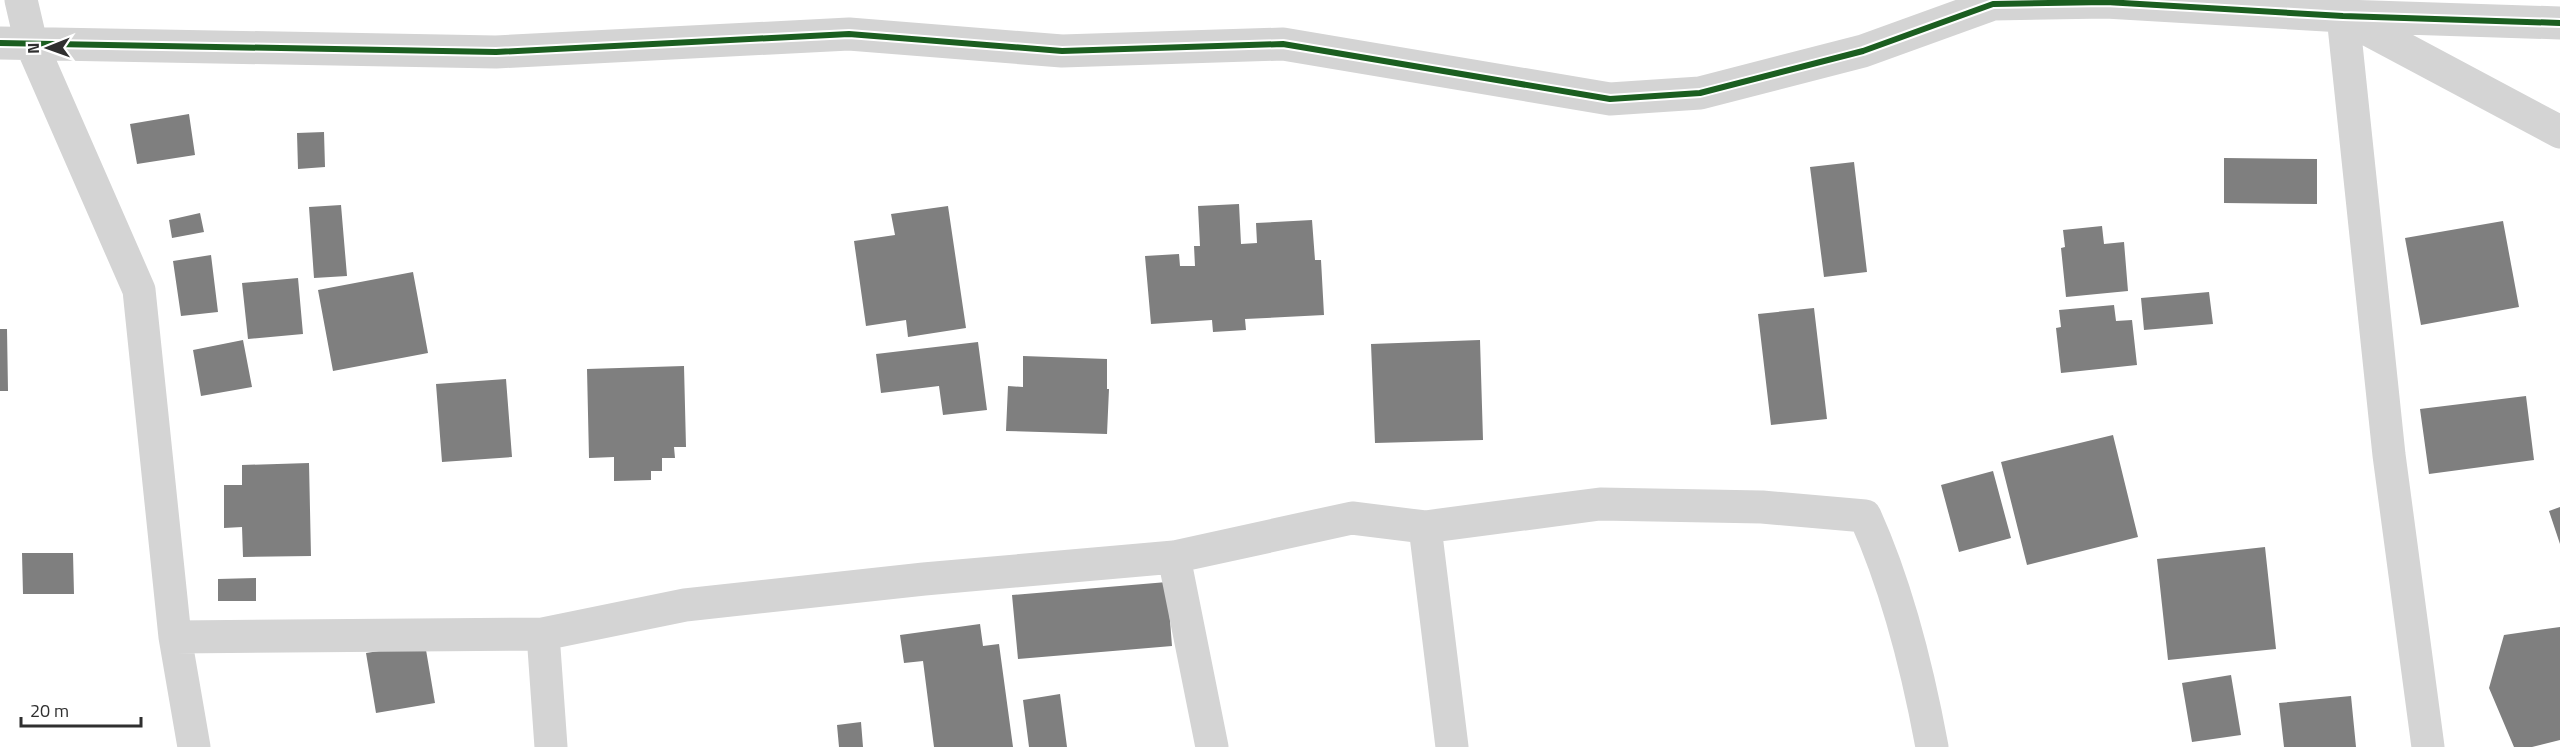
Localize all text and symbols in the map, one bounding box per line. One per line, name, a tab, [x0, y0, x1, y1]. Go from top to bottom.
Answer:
north arrow	[18, 18, 78, 78]
text: N	[21, 43, 45, 54]
scale bar	[21, 690, 141, 728]
text: 20 m	[30, 697, 69, 724]

